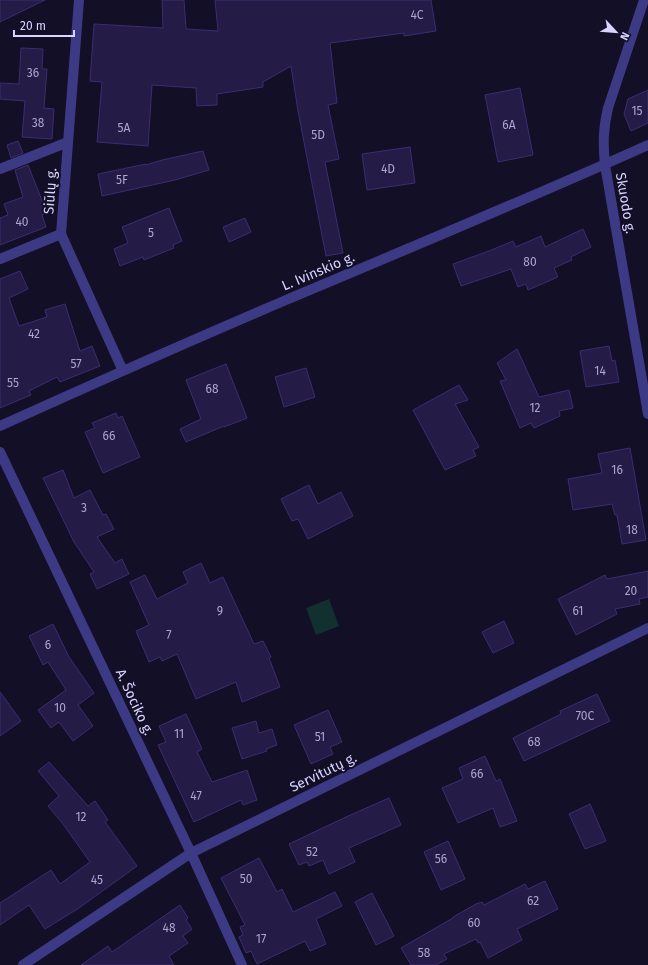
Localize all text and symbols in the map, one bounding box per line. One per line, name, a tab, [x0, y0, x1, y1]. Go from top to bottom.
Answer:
house number: 4C	[410, 8, 424, 22]
scale bar	[14, 12, 74, 38]
north arrow	[596, 12, 636, 52]
text: 20 m	[20, 19, 46, 33]
text: N	[617, 30, 632, 42]
house number: 36	[27, 66, 39, 80]
house number: 15	[631, 104, 643, 118]
house number: 38	[32, 116, 45, 130]
house number: 6A	[502, 118, 516, 132]
house number: 5A	[118, 121, 131, 135]
house number: 5D	[311, 128, 325, 142]
house number: 4D	[381, 162, 395, 176]
street label: Siūlų g.	[40, 167, 61, 215]
street label: Skuodo g.	[612, 171, 639, 235]
house number: 5F	[116, 173, 128, 187]
house number: 40	[15, 215, 29, 229]
house number: 5	[148, 226, 154, 240]
street label: L. Ivinskio g.	[279, 249, 357, 294]
house number: 80	[523, 255, 537, 269]
house number: 42	[28, 327, 40, 341]
house number: 57	[70, 357, 82, 371]
house number: 14	[594, 364, 606, 378]
house number: 55	[7, 376, 19, 390]
house number: 68	[205, 382, 219, 396]
house number: 12	[529, 401, 541, 415]
house number: 66	[103, 429, 115, 443]
house number: 16	[611, 463, 623, 477]
house number: 3	[81, 501, 87, 515]
house number: 18	[626, 523, 638, 537]
house number: 20	[625, 584, 638, 598]
house number: 9	[217, 604, 223, 618]
house number: 61	[572, 604, 584, 618]
house number: 7	[166, 628, 172, 642]
house number: 6	[45, 638, 51, 652]
street label: A. Šociko g.	[112, 666, 158, 738]
house number: 10	[54, 701, 66, 715]
house number: 70C	[576, 709, 595, 723]
house number: 11	[174, 727, 184, 741]
house number: 51	[315, 730, 325, 744]
house number: 68	[527, 735, 541, 749]
street label: Servitutų g.	[287, 749, 359, 796]
house number: 66	[471, 767, 483, 781]
house number: 47	[190, 789, 202, 803]
house number: 12	[75, 810, 87, 824]
house number: 52	[306, 845, 318, 859]
house number: 56	[435, 852, 447, 866]
house number: 50	[240, 872, 253, 886]
house number: 45	[91, 873, 103, 887]
house number: 62	[527, 894, 539, 908]
house number: 60	[467, 916, 481, 930]
house number: 48	[163, 921, 176, 935]
house number: 17	[256, 932, 266, 946]
house number: 58	[418, 946, 431, 960]

